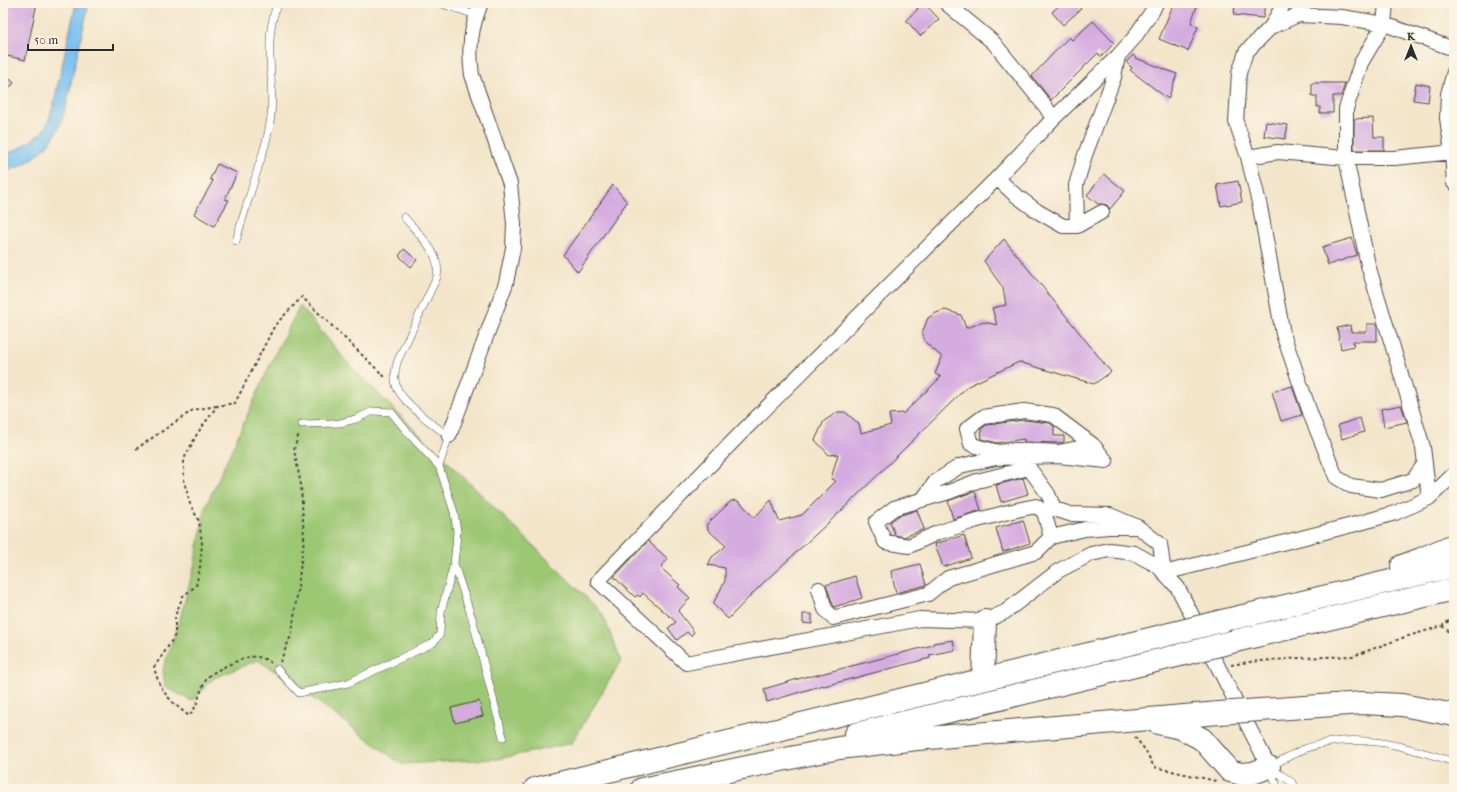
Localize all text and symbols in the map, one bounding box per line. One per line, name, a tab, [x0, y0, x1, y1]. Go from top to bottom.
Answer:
scale bar	[28, 26, 113, 52]
north arrow	[1391, 26, 1431, 66]
text: K	[1407, 30, 1416, 43]
text: 50 m	[34, 33, 58, 47]

